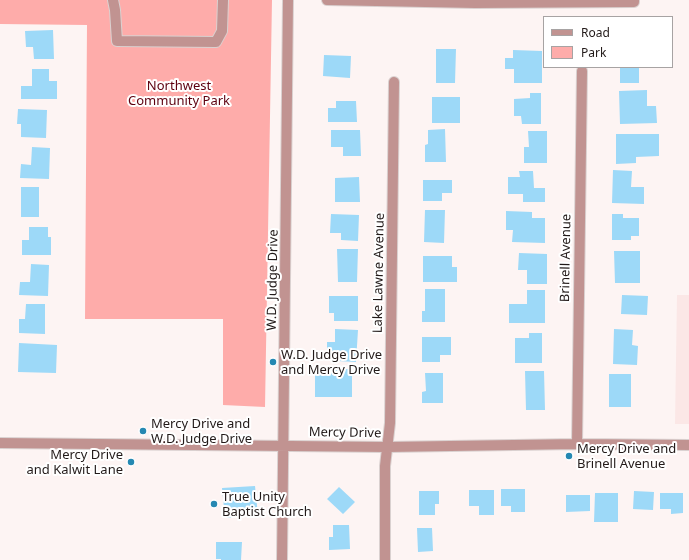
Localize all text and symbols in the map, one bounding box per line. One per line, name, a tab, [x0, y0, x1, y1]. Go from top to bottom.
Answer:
legend	[543, 16, 673, 68]
text: Road	[581, 24, 610, 41]
text: Park	[581, 44, 606, 61]
park label: Northwest Community Park	[128, 78, 230, 109]
street label: Lake Lawne Avenue	[370, 213, 388, 333]
street label: Brinell Avenue	[557, 214, 575, 302]
street label: W.D. Judge Drive	[264, 229, 282, 331]
place label: W.D. Judge Drive and Mercy Drive	[281, 347, 382, 378]
marker: W.D. Judge Drive and Mercy Drive	[268, 357, 278, 367]
place label: Mercy Drive and W.D. Judge Drive	[151, 416, 252, 447]
street label: Mercy Drive	[309, 425, 381, 441]
marker: Mercy Drive and W.D. Judge Drive	[138, 426, 148, 436]
place label: Mercy Drive and Brinell Avenue	[577, 441, 676, 472]
place label: Mercy Drive and Kalwit Lane	[26, 447, 123, 478]
marker: Mercy Drive and Brinell Avenue	[564, 451, 574, 461]
marker: Mercy Drive and Kalwit Lane	[126, 457, 136, 467]
place label: True Unity Baptist Church	[222, 489, 312, 520]
marker: True Unity Baptist Church	[209, 499, 219, 509]

